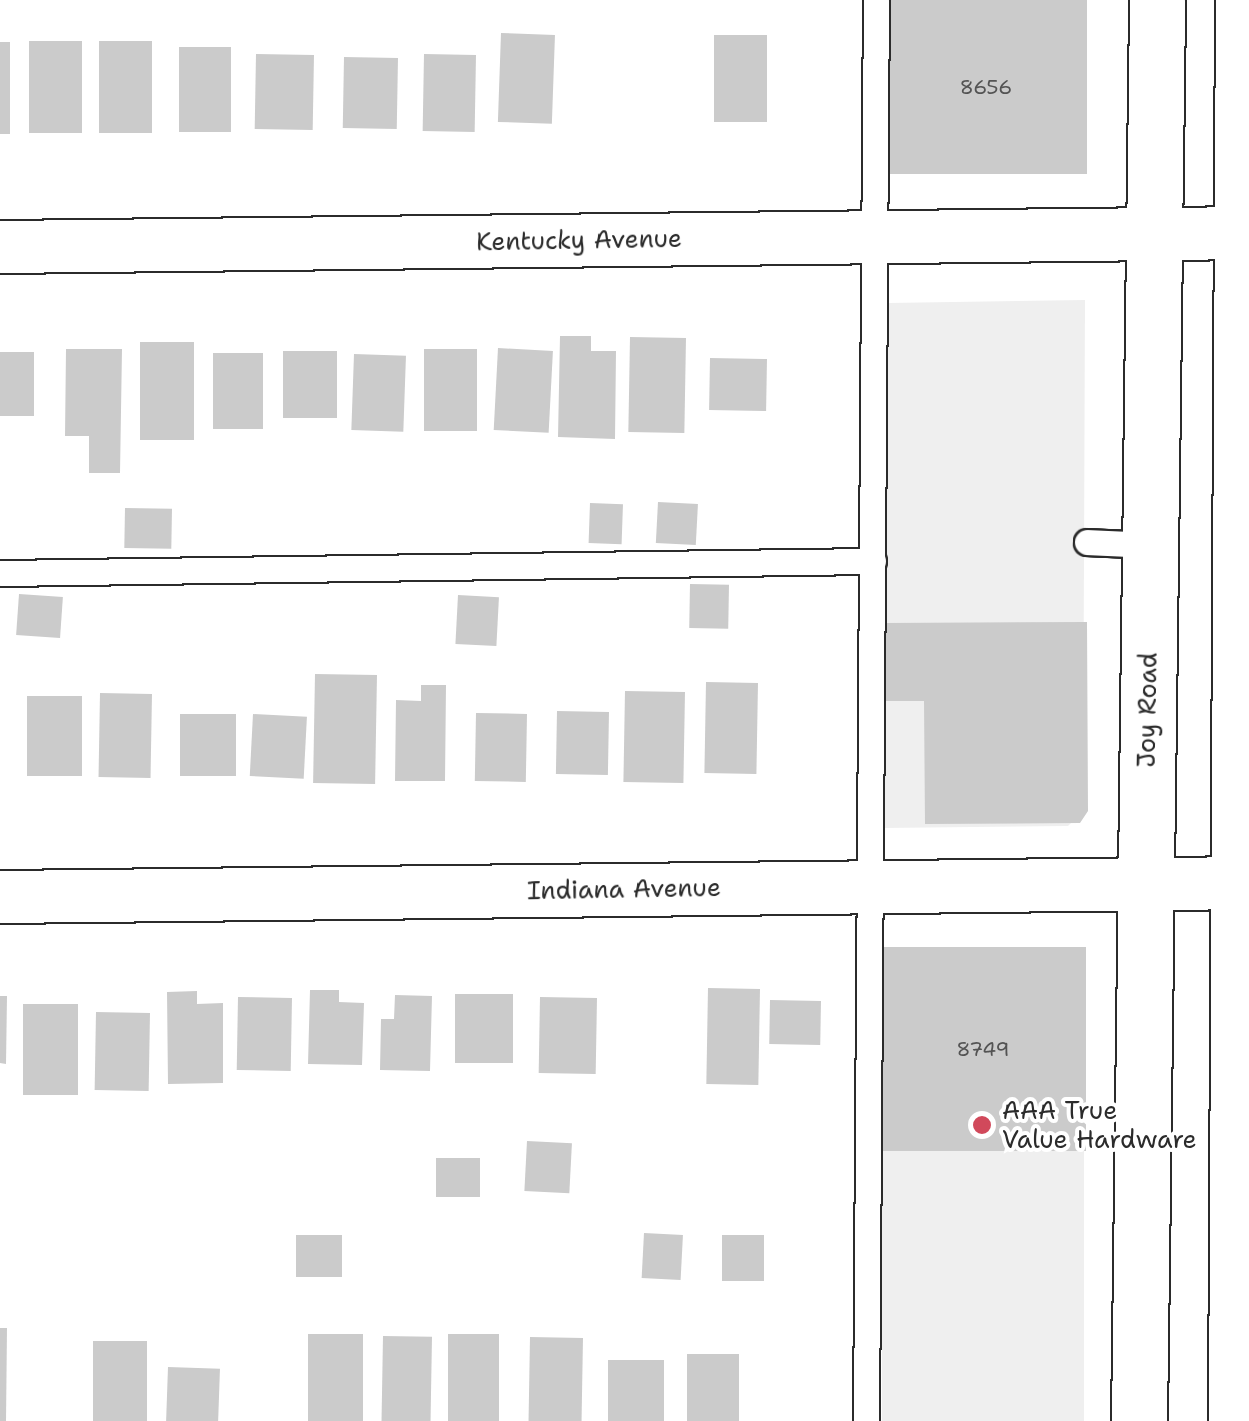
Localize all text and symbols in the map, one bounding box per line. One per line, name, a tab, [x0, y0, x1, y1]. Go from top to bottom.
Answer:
house number: 8656	[960, 75, 1012, 99]
street label: Kentucky Avenue	[476, 223, 682, 257]
street label: Joy Road	[1131, 652, 1163, 768]
street label: Indiana Avenue	[527, 872, 721, 906]
house number: 8749	[957, 1037, 1009, 1061]
place label: AAA True Value Hardware	[1002, 1096, 1197, 1155]
marker: AAA True Value Hardware	[971, 1114, 993, 1136]

